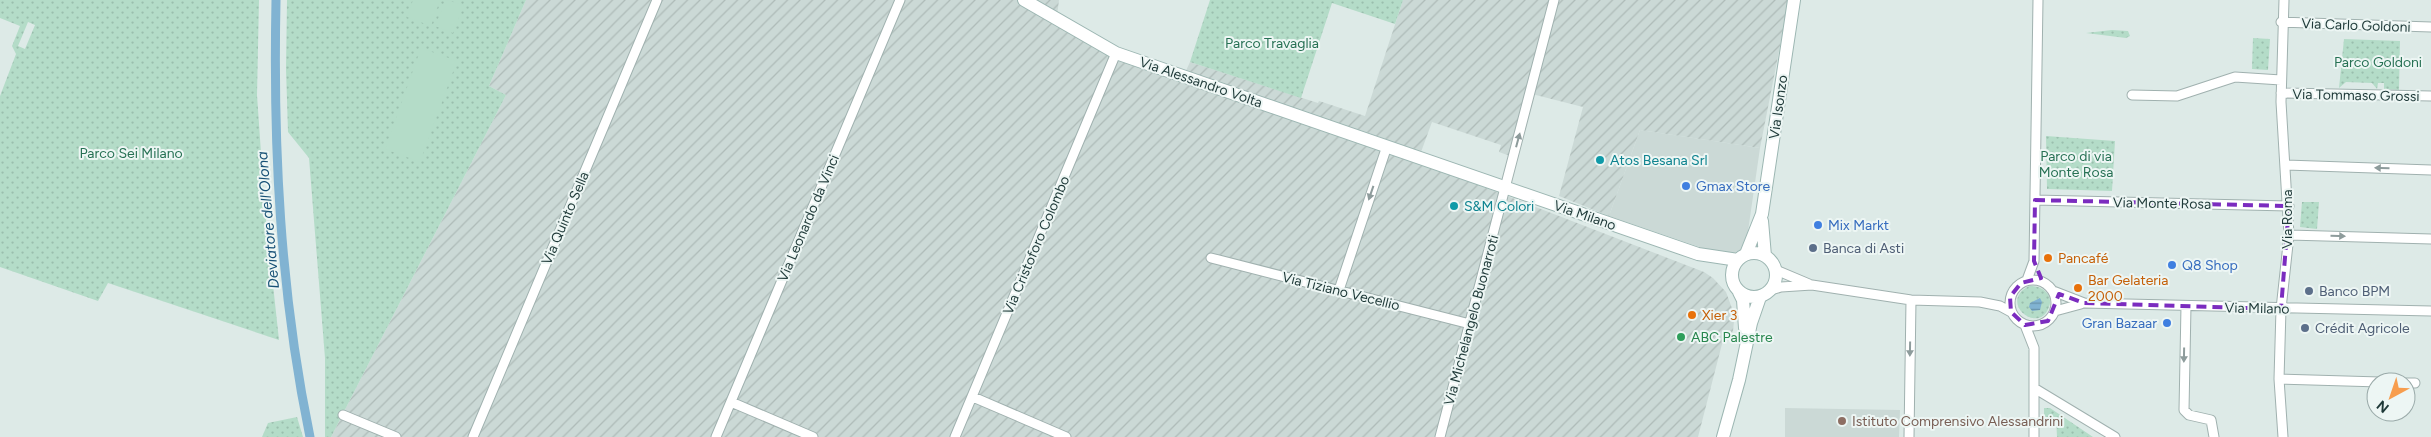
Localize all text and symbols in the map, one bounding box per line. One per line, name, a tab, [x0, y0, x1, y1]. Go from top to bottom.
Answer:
street label: Via Carlo Goldoni	[2301, 15, 2411, 36]
park label: Parco Travaglia	[1225, 35, 1319, 52]
street label: Via Alessandro Volta	[1137, 53, 1265, 112]
park label: Parco Goldoni	[2334, 54, 2422, 71]
street label: Via Isonzo	[1766, 74, 1791, 140]
street label: Via Tommaso Grossi	[2292, 86, 2420, 105]
one-way arrow	[1514, 133, 1522, 148]
park label: Parco Sei Milano	[79, 145, 183, 162]
park label: Parco di via Monte Rosa	[2039, 148, 2113, 181]
water label: Deviatore dell'Olona	[253, 150, 283, 289]
street label: Via Leonardo da Vinci	[774, 152, 843, 284]
place label: Atos Besana Srl	[1610, 152, 1708, 169]
marker: Atos Besana Srl	[1594, 154, 1606, 166]
one-way arrow	[2374, 164, 2390, 172]
street label: Via Quinto Sella	[538, 169, 593, 267]
street label: Via Cristoforo Colombo	[1000, 173, 1073, 317]
place label: Gmax Store	[1696, 178, 1771, 195]
marker: Gmax Store	[1680, 180, 1692, 192]
one-way arrow	[1367, 185, 1374, 200]
street label: Via Roma	[2279, 189, 2296, 249]
street label: Via Monte Rosa	[2113, 194, 2211, 213]
street label: Via Milano	[1551, 197, 1618, 234]
place label: S&M Colori	[1464, 198, 1534, 215]
marker: S&M Colori	[1448, 200, 1460, 212]
place label: Mix Markt	[1828, 217, 1889, 234]
marker: Mix Markt	[1812, 219, 1824, 231]
one-way arrow	[2330, 232, 2346, 240]
street label: Via Michelangelo Buonarroti	[1441, 233, 1502, 407]
place label: Banca di Asti	[1823, 240, 1904, 257]
marker: Banca di Asti	[1807, 242, 1819, 254]
place label: Pancafé	[2058, 250, 2109, 267]
marker: Pancafé	[2042, 252, 2054, 264]
place label: Q8 Shop	[2182, 257, 2238, 274]
marker: Q8 Shop	[2166, 259, 2178, 271]
street label: Via Tiziano Vecellio	[1280, 269, 1402, 314]
place label: Bar Gelateria 2000	[2088, 272, 2168, 305]
marker: Bar Gelateria 2000	[2072, 282, 2084, 294]
place label: Banco BPM	[2319, 283, 2390, 300]
marker: Banco BPM	[2303, 285, 2315, 297]
street label: Via Milano	[2224, 299, 2290, 318]
place label: Xier 3	[1702, 307, 1737, 324]
marker: Xier 3	[1686, 309, 1698, 321]
place label: Gran Bazaar	[2082, 315, 2157, 332]
marker: Gran Bazaar	[2161, 317, 2173, 329]
place label: Crédit Agricole	[2315, 320, 2410, 337]
marker: Crédit Agricole	[2299, 322, 2311, 334]
place label: ABC Palestre	[1691, 329, 1773, 346]
marker: ABC Palestre	[1675, 331, 1687, 343]
one-way arrow	[1906, 341, 1914, 357]
one-way arrow	[2180, 347, 2188, 363]
north arrow	[2366, 372, 2416, 422]
text: N	[2373, 397, 2393, 417]
place label: Istituto Comprensivo Alessandrini	[1852, 413, 2063, 430]
marker: Istituto Comprensivo Alessandrini	[1836, 415, 1848, 427]

